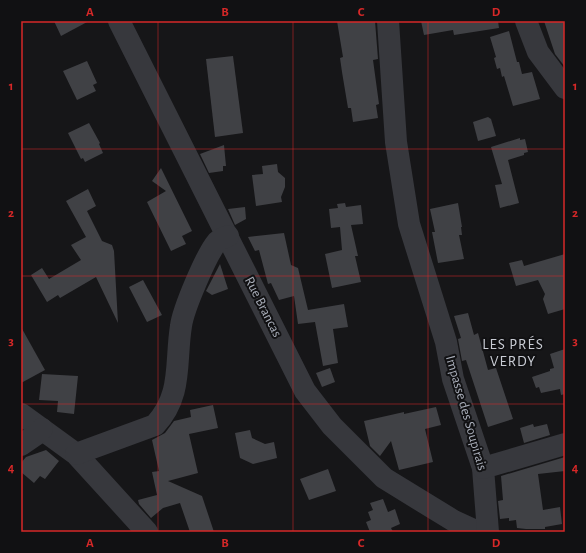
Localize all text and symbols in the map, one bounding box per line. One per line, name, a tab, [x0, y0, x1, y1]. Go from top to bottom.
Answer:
text: A	[86, 6, 94, 19]
text: B	[221, 6, 229, 19]
text: C	[358, 6, 365, 19]
text: D	[492, 6, 501, 19]
text: 1	[9, 80, 13, 93]
text: 1	[573, 80, 577, 93]
text: 2	[8, 207, 14, 220]
text: 2	[572, 207, 578, 220]
street label: Rue Brancas	[242, 275, 284, 339]
text: 3	[8, 335, 14, 348]
district label: LES PRÉS VERDY	[482, 335, 544, 369]
text: 3	[572, 335, 578, 348]
street label: Impasse des Soupirais	[443, 354, 489, 472]
text: 4	[8, 462, 15, 475]
text: 4	[572, 462, 579, 475]
text: A	[86, 537, 94, 550]
text: B	[221, 537, 229, 550]
text: C	[358, 537, 365, 550]
text: D	[492, 537, 501, 550]

